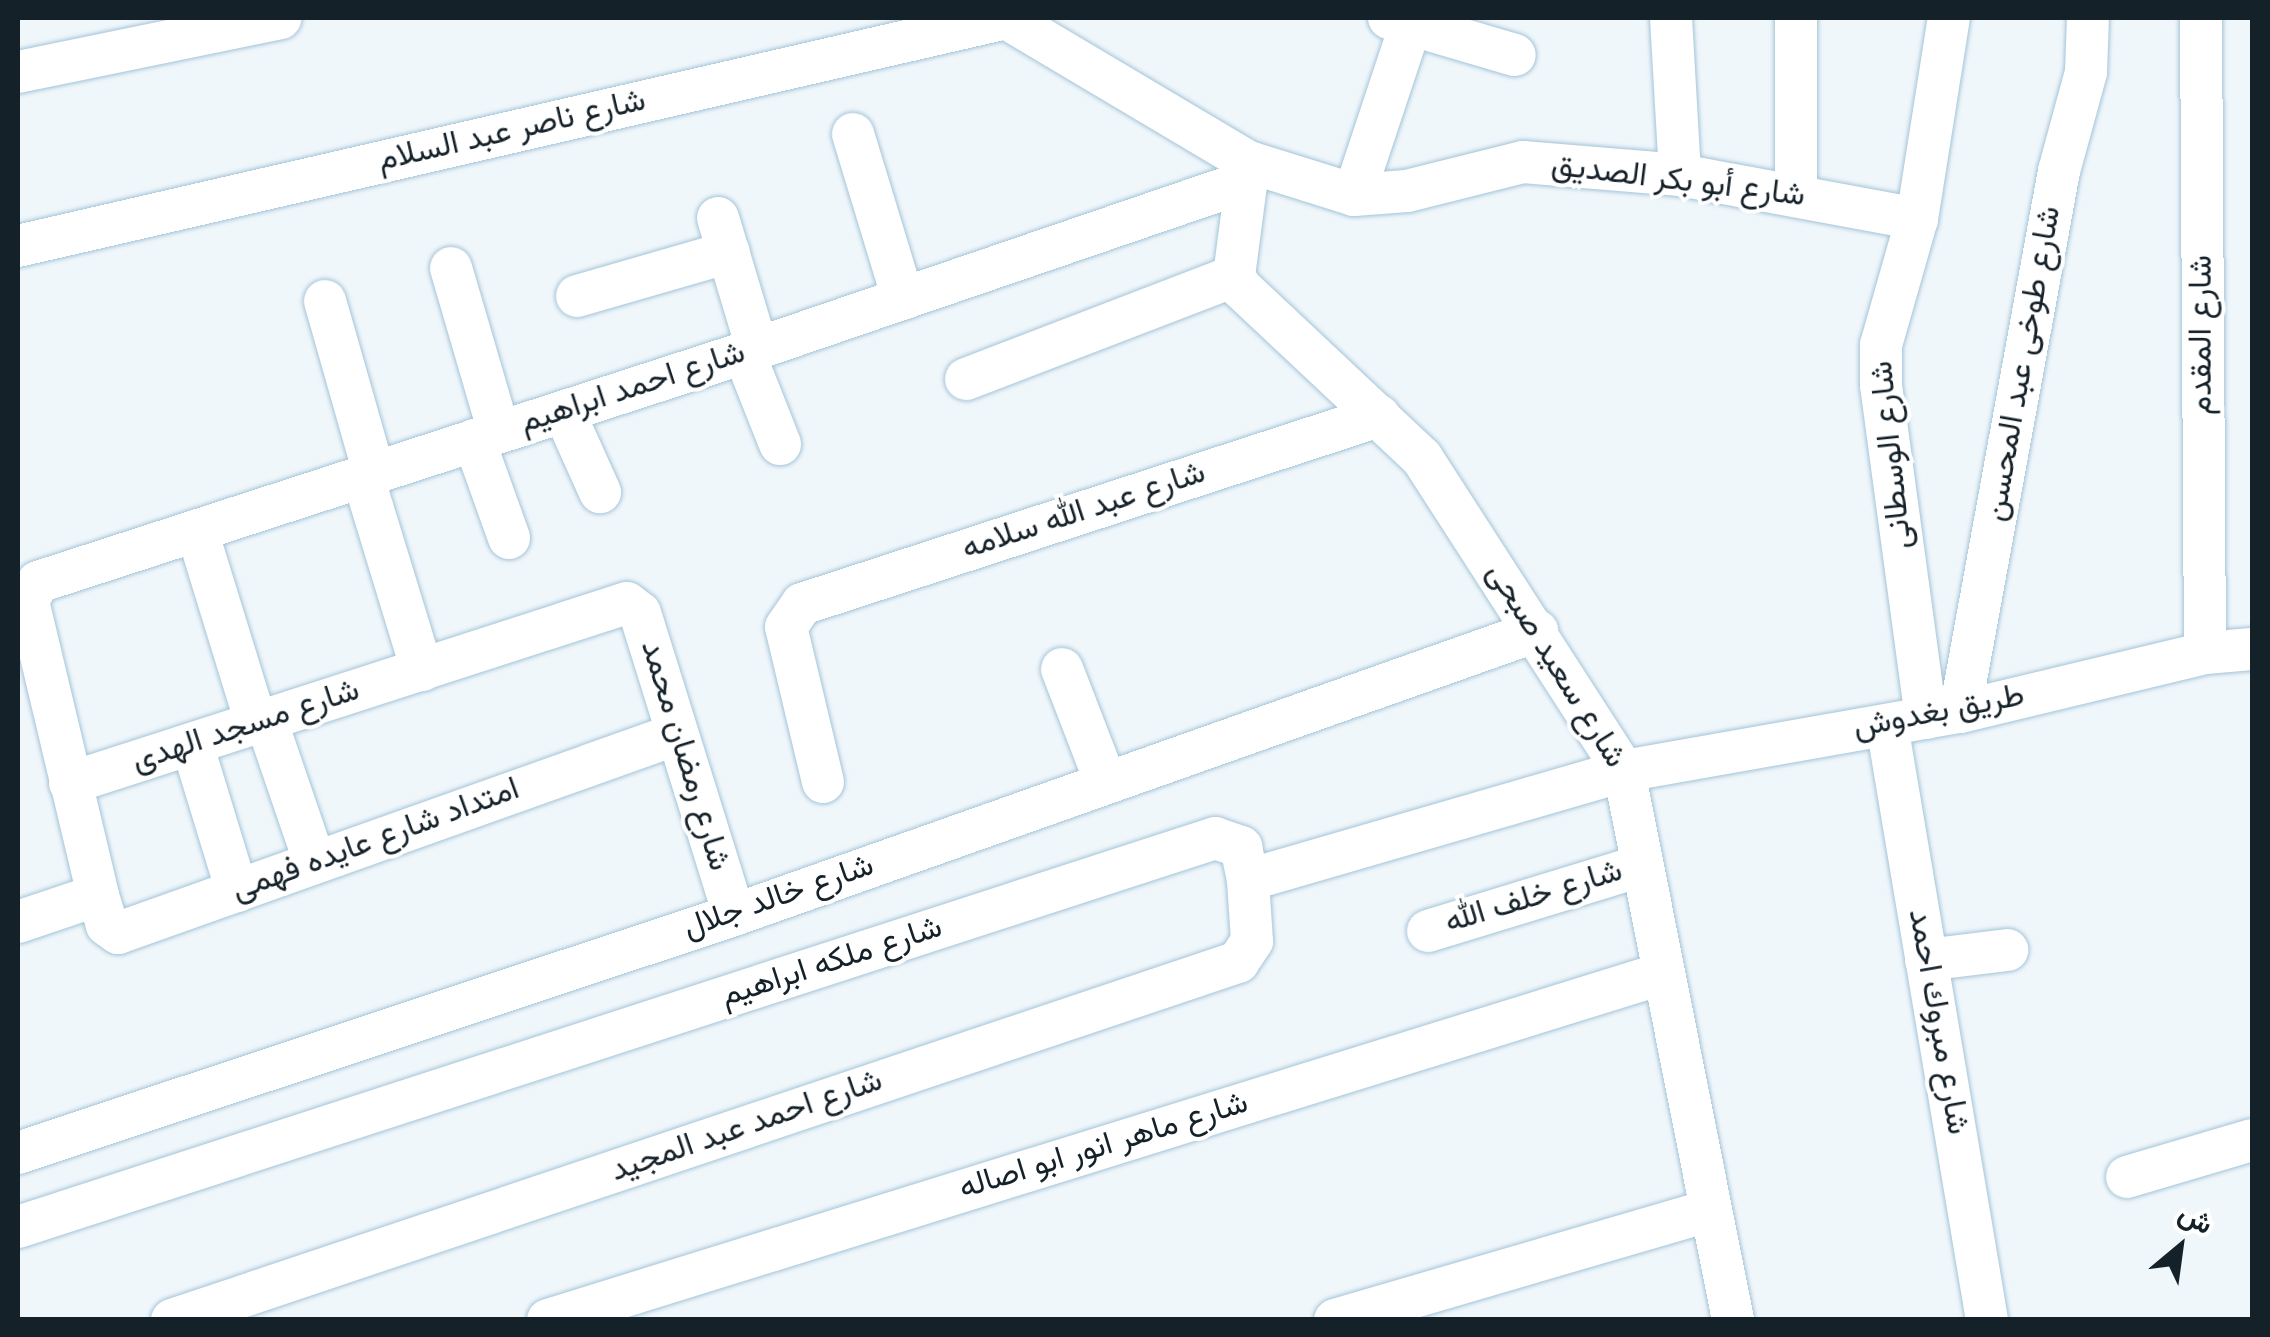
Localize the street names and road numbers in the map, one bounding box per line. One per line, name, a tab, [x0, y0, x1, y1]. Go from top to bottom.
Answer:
street label: شارع ناصر عبد السلام	[374, 83, 650, 181]
street label: شارع أبو بكر الصديق	[1549, 147, 1807, 217]
street label: شارع طوخى عبد المحسن	[1977, 204, 2071, 524]
street label: شارع المقدم	[2184, 255, 2222, 415]
street label: شارع احمد ابراهيم	[516, 335, 750, 443]
street label: شارع الوسطانى	[1864, 359, 1922, 551]
street label: شارع عبد الله سلامه	[958, 455, 1210, 569]
street label: شارع سعيد صبحى	[1477, 557, 1633, 775]
street label: شارع رمضان محمد	[631, 636, 737, 876]
street label: شارع مسجد الهدى	[128, 672, 364, 782]
street label: طريق بغدوش	[1850, 678, 2028, 748]
street label: امتداد شارع عايده فهمى	[227, 771, 525, 911]
street label: شارع خالد جلال	[679, 847, 879, 949]
street label: شارع خلف الله	[1441, 853, 1627, 943]
street label: شارع مبروك احمد	[1898, 906, 1976, 1138]
street label: شارع ملكه ابراهيم	[717, 909, 947, 1017]
street label: شارع احمد عبد المجيد	[606, 1063, 888, 1191]
street label: شارع ماهر انور ابو اصاله	[955, 1085, 1253, 1209]

